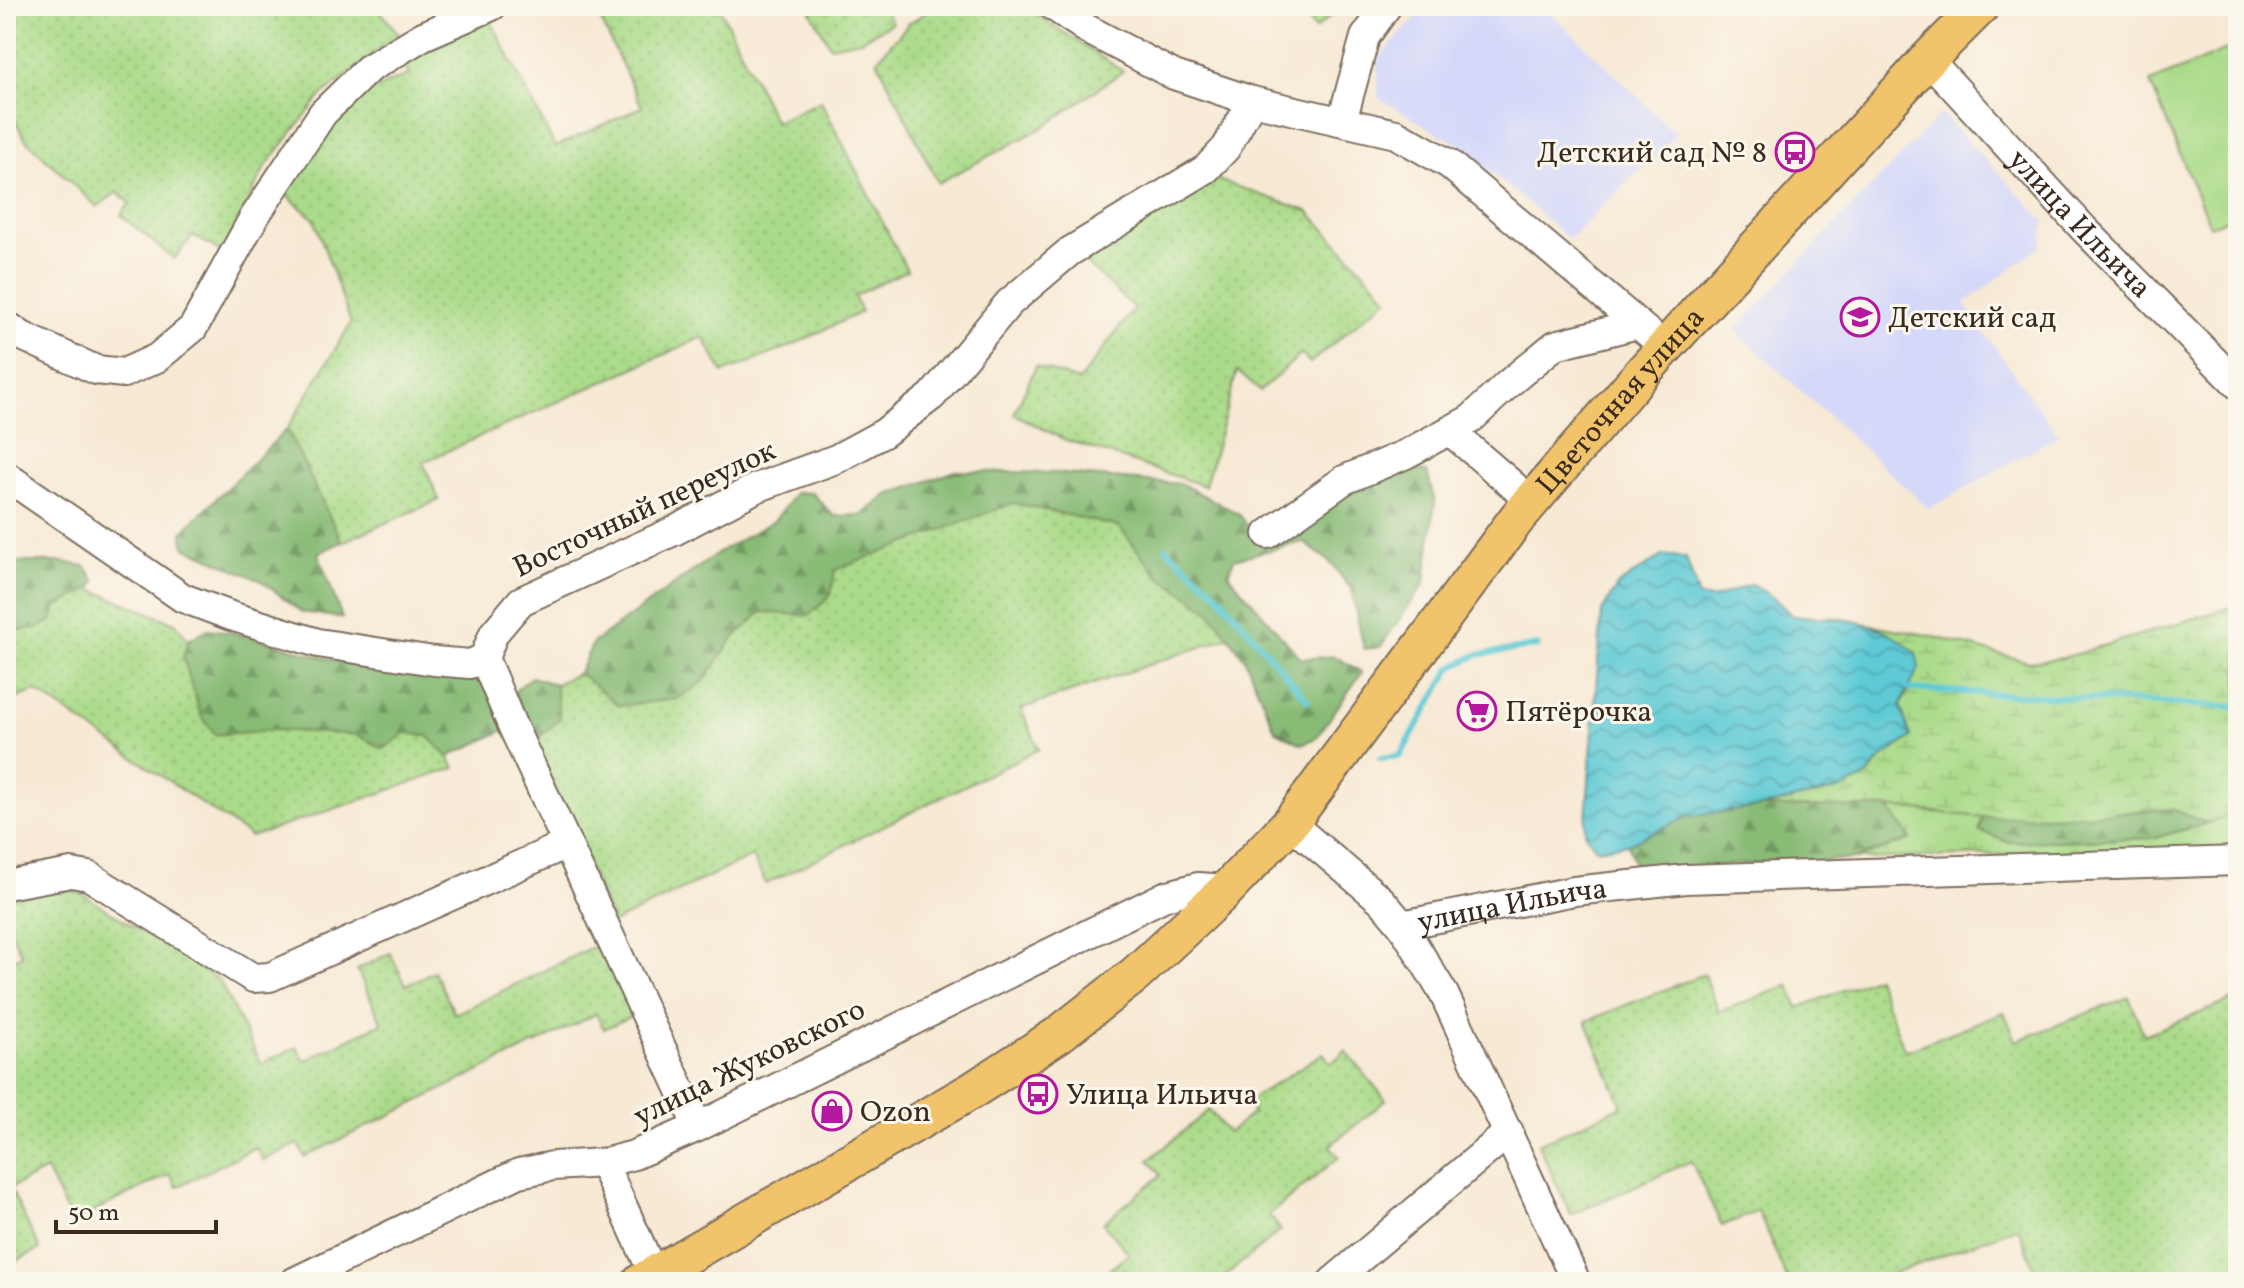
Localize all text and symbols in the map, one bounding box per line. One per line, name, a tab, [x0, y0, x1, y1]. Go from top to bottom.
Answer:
bus stop icon: Детский сад № 8	[1774, 131, 1816, 173]
place label: Детский сад № 8	[1537, 133, 1767, 175]
street label: улица Ильича	[1997, 140, 2160, 309]
school or university icon: Детский сад	[1839, 296, 1881, 338]
street label: Цветочная улица	[1527, 298, 1715, 505]
place label: Детский сад	[1888, 298, 2056, 340]
street label: Восточный переулок	[507, 430, 783, 589]
supermarket icon: Пятёрочка	[1456, 690, 1498, 732]
place label: Пятёрочка	[1505, 692, 1652, 734]
street label: улица Ильича	[1414, 869, 1609, 945]
street label: улица Жуковского	[627, 989, 873, 1138]
bus stop icon: Улица Ильича	[1017, 1073, 1059, 1115]
place label: Улица Ильича	[1066, 1075, 1258, 1117]
shop icon: Ozon	[811, 1090, 853, 1132]
place label: Ozon	[860, 1092, 931, 1134]
scale bar	[56, 1184, 216, 1234]
text: 50 m	[68, 1197, 120, 1231]

